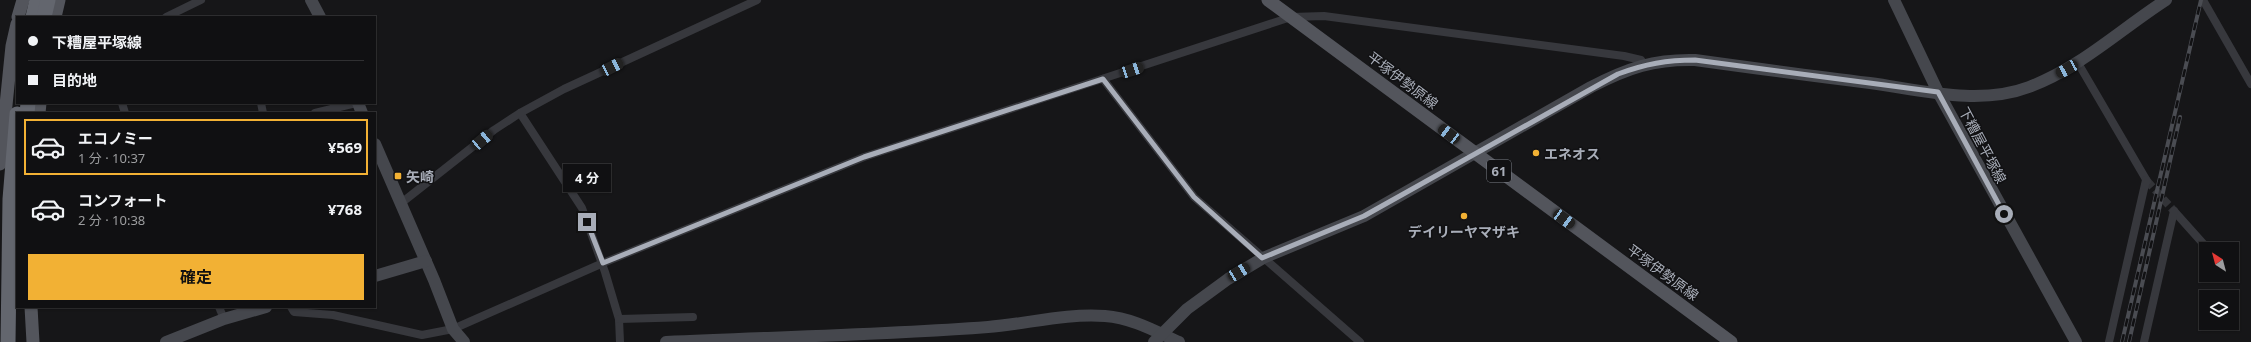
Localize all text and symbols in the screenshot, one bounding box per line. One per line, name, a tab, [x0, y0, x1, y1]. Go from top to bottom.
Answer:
text: 下糟屋平塚線	[52, 32, 142, 52]
street label: 平塚伊勢原線	[1364, 47, 1442, 113]
car	[599, 56, 625, 78]
car	[2054, 58, 2080, 80]
car	[1119, 61, 1145, 79]
text: 目的地	[52, 70, 97, 90]
street label: 下糟屋平塚線	[1955, 103, 2011, 187]
car	[1436, 122, 1462, 146]
text: エコノミー	[78, 128, 153, 148]
car	[469, 128, 495, 152]
icon: car	[30, 129, 66, 165]
text: ¥569	[328, 137, 362, 157]
place label: エネオス	[1544, 144, 1600, 163]
marker: エネオス	[1531, 148, 1541, 158]
text: 1 分 · 10:37	[78, 149, 145, 167]
road number: 61	[1487, 160, 1511, 182]
callout: 4 分	[563, 164, 611, 192]
place label: 矢崎	[406, 167, 434, 186]
text: 4 分	[575, 169, 599, 187]
marker: 矢崎	[393, 171, 403, 181]
text: コンフォート	[78, 190, 168, 210]
icon: car	[30, 191, 66, 227]
text: ¥768	[328, 199, 362, 219]
route start	[1995, 205, 2013, 223]
car	[1551, 207, 1577, 231]
text: 2 分 · 10:38	[78, 211, 145, 229]
marker: デイリーヤマザキ	[1459, 211, 1469, 221]
route end	[578, 213, 596, 231]
place label: デイリーヤマザキ	[1408, 222, 1520, 241]
street label: 平塚伊勢原線	[1623, 240, 1703, 304]
north arrow	[2199, 242, 2239, 282]
map controls	[2199, 242, 2239, 330]
button: 確定	[28, 254, 364, 300]
car	[1226, 261, 1252, 283]
button: layers	[2199, 290, 2239, 330]

